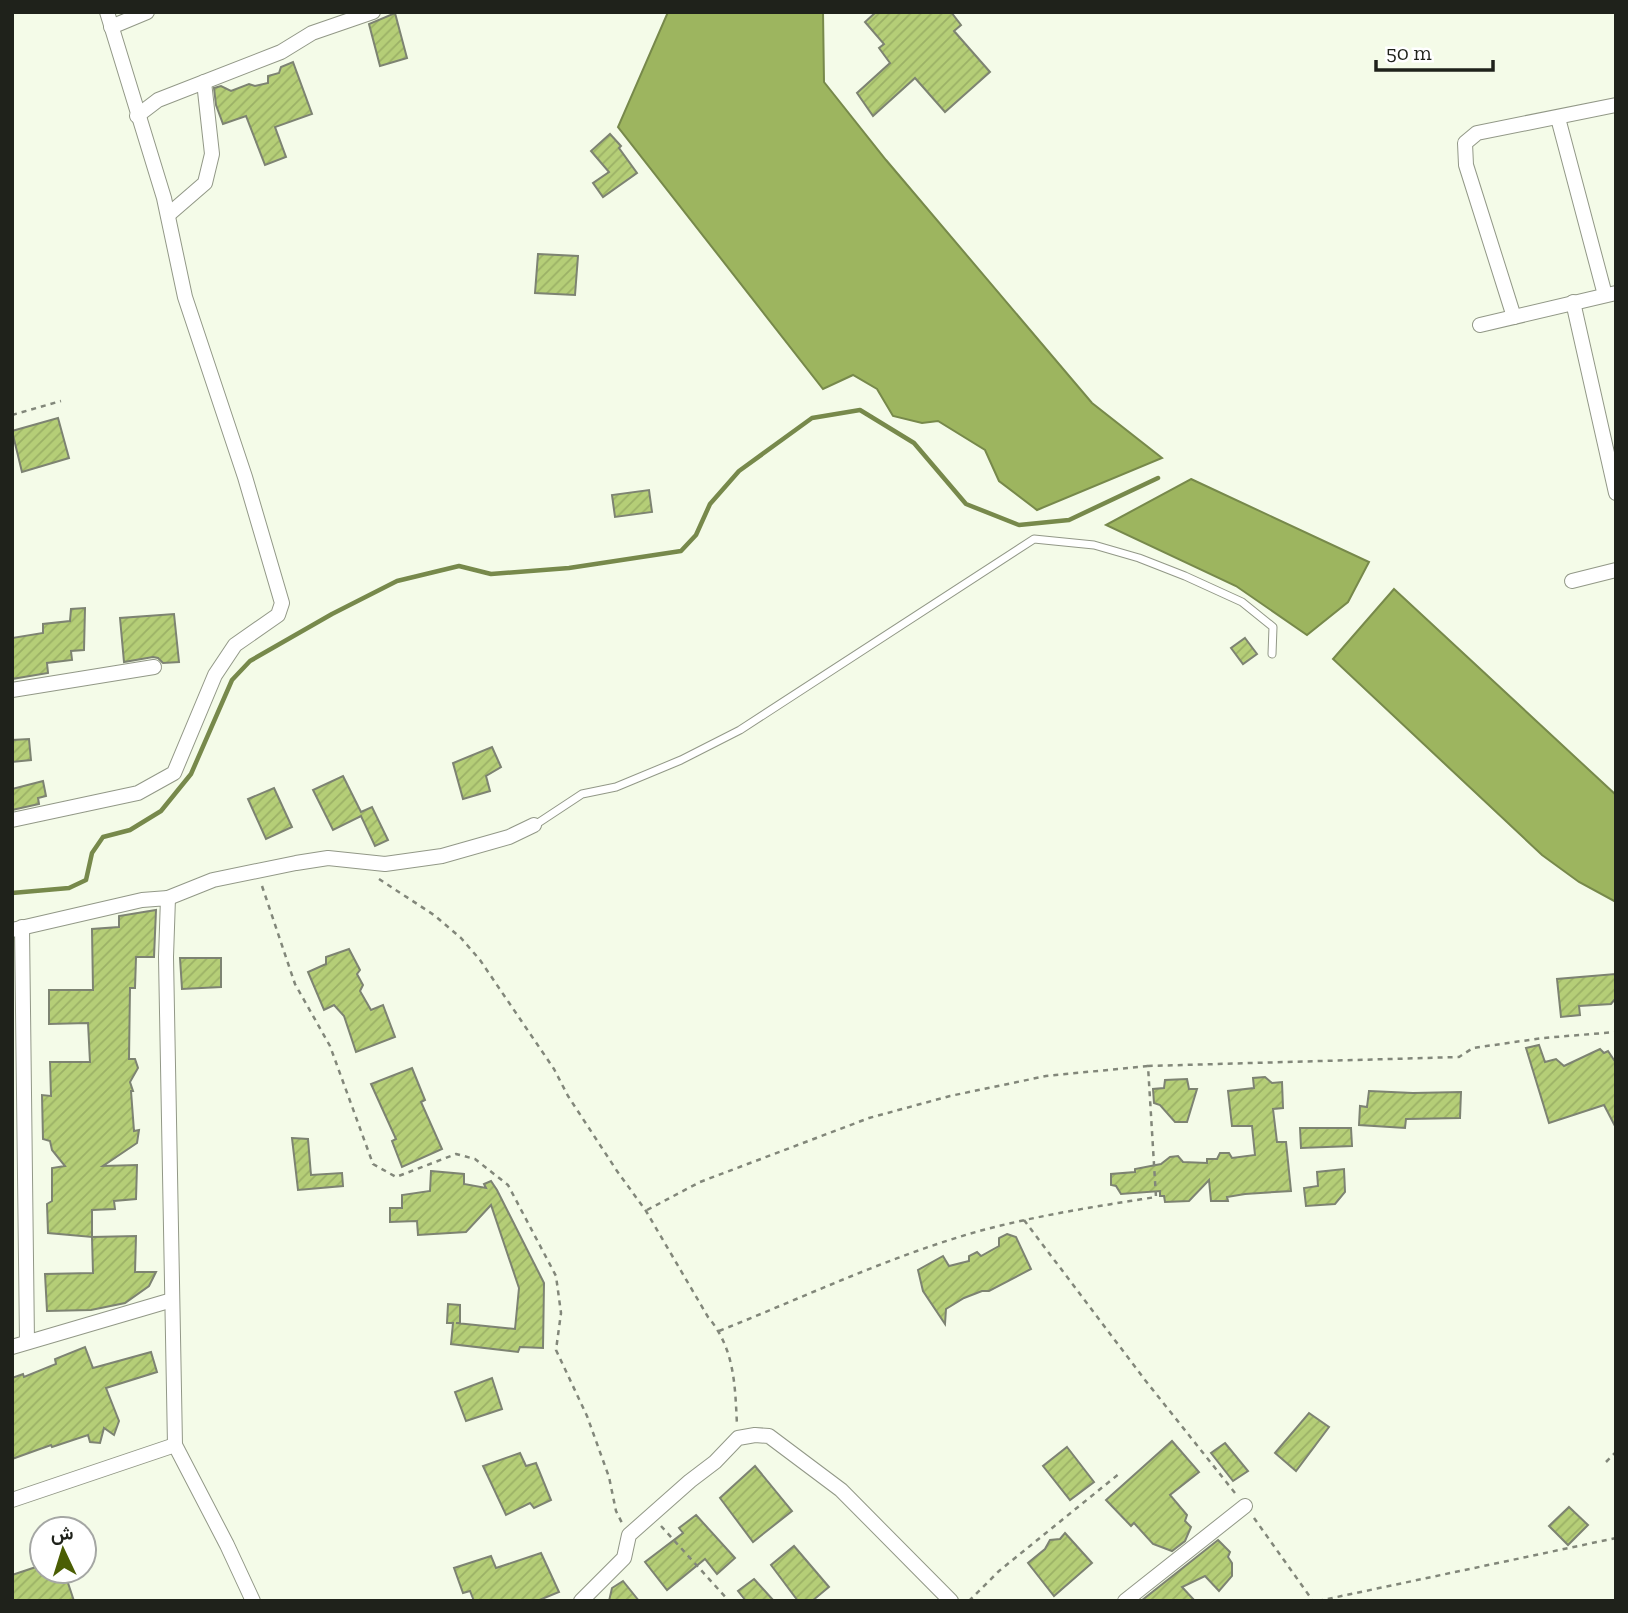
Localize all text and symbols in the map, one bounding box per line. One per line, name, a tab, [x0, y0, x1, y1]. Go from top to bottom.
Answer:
scale bar	[1376, 28, 1493, 72]
text: 50 m	[1386, 40, 1432, 65]
north arrow	[28, 1515, 98, 1585]
text: ش	[50, 1521, 74, 1546]

